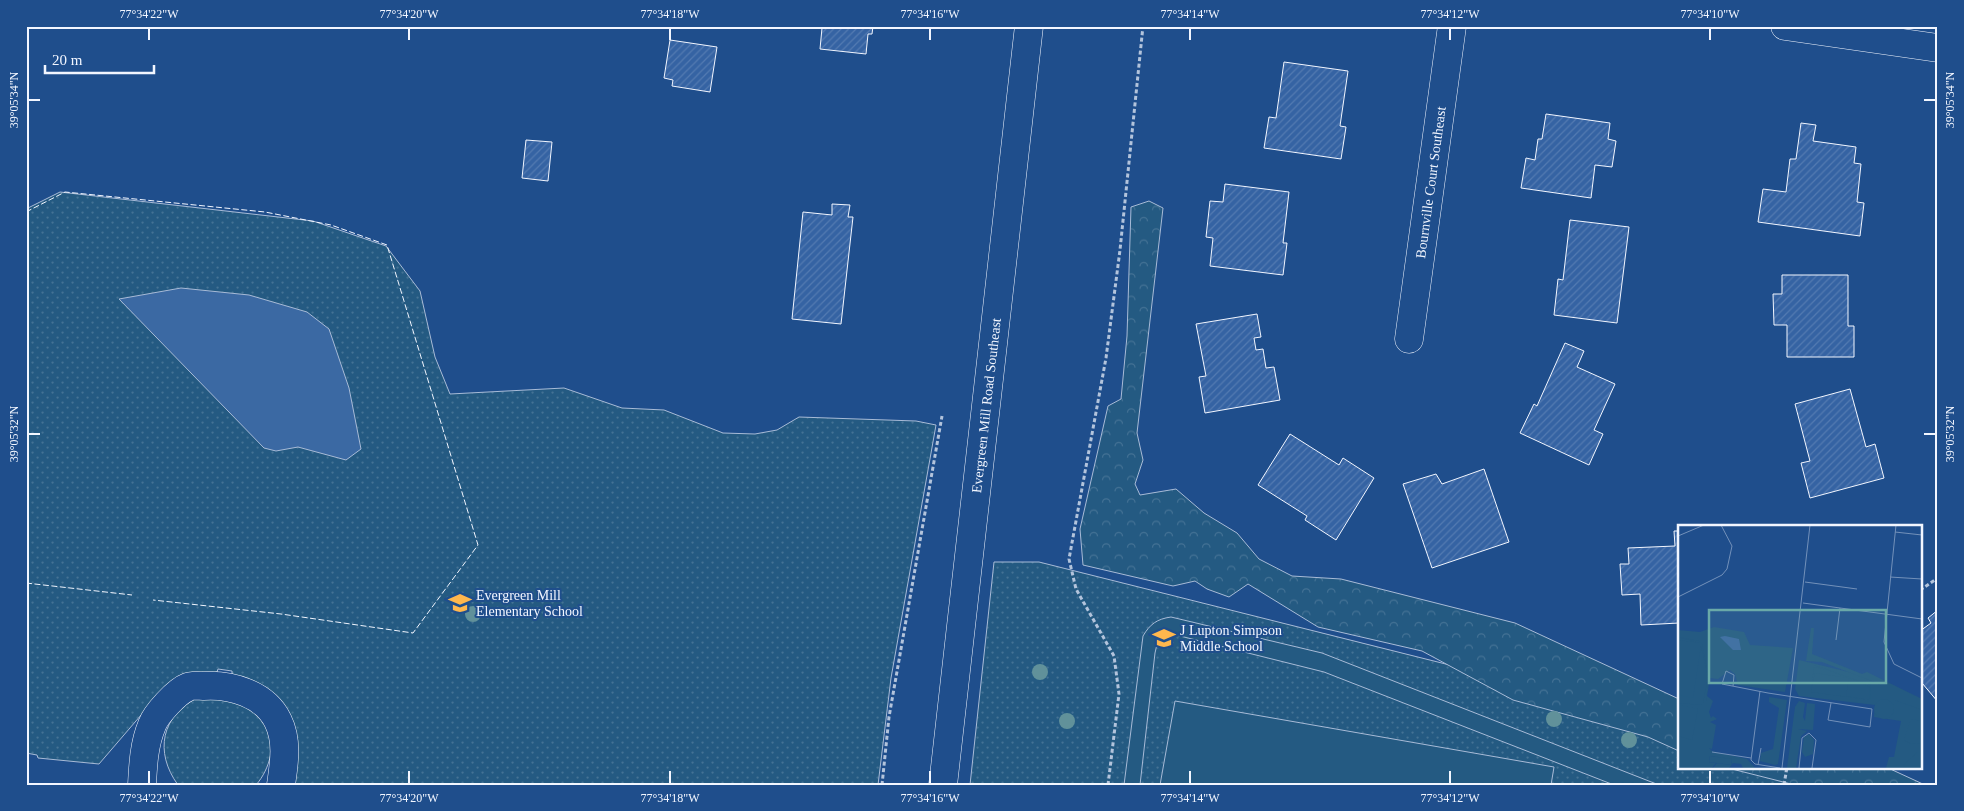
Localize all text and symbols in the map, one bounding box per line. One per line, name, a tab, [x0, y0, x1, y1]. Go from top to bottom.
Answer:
text: 77°34'22"W	[119, 7, 179, 21]
text: 77°34'20"W	[379, 7, 439, 21]
text: 77°34'18"W	[640, 7, 700, 21]
text: 77°34'16"W	[900, 7, 960, 21]
text: 77°34'14"W	[1160, 7, 1220, 21]
text: 77°34'12"W	[1420, 7, 1480, 21]
text: 77°34'10"W	[1680, 7, 1740, 21]
scale bar	[45, 42, 154, 74]
text: 20 m	[52, 52, 83, 68]
text: 39°05'34"N	[7, 71, 21, 128]
text: 39°05'34"N	[1943, 71, 1957, 128]
street label: Bournville Court Southeast	[1413, 105, 1449, 259]
street label: Evergreen Mill Road Southeast	[969, 317, 1004, 494]
text: 39°05'32"N	[7, 405, 21, 462]
text: 39°05'32"N	[1943, 405, 1957, 462]
inset map	[1678, 525, 1922, 768]
place label: Evergreen Mill Elementary School	[476, 588, 583, 619]
school or university icon: Evergreen Mill Elementary School	[447, 590, 473, 616]
place label: J Lupton Simpson Middle School	[1180, 623, 1282, 654]
school or university icon: J Lupton Simpson Middle School	[1151, 625, 1177, 651]
text: 77°34'22"W	[119, 791, 179, 805]
text: 77°34'20"W	[379, 791, 439, 805]
text: 77°34'18"W	[640, 791, 700, 805]
text: 77°34'16"W	[900, 791, 960, 805]
text: 77°34'14"W	[1160, 791, 1220, 805]
text: 77°34'12"W	[1420, 791, 1480, 805]
text: 77°34'10"W	[1680, 791, 1740, 805]

